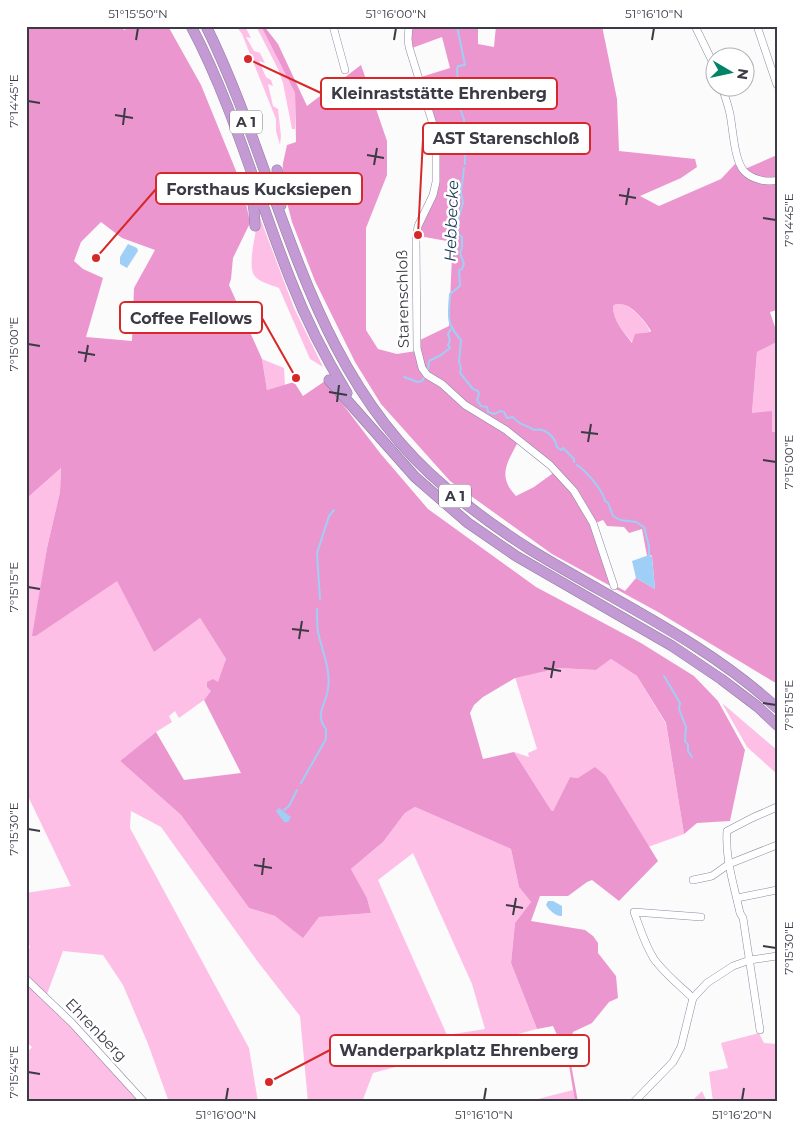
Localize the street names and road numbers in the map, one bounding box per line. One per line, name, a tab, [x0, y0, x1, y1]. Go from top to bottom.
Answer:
road number: A 1	[230, 110, 262, 134]
street label: Starenschloß	[392, 250, 413, 348]
road number: A 1	[439, 484, 471, 508]
street label: Ehrenberg	[62, 994, 131, 1065]

